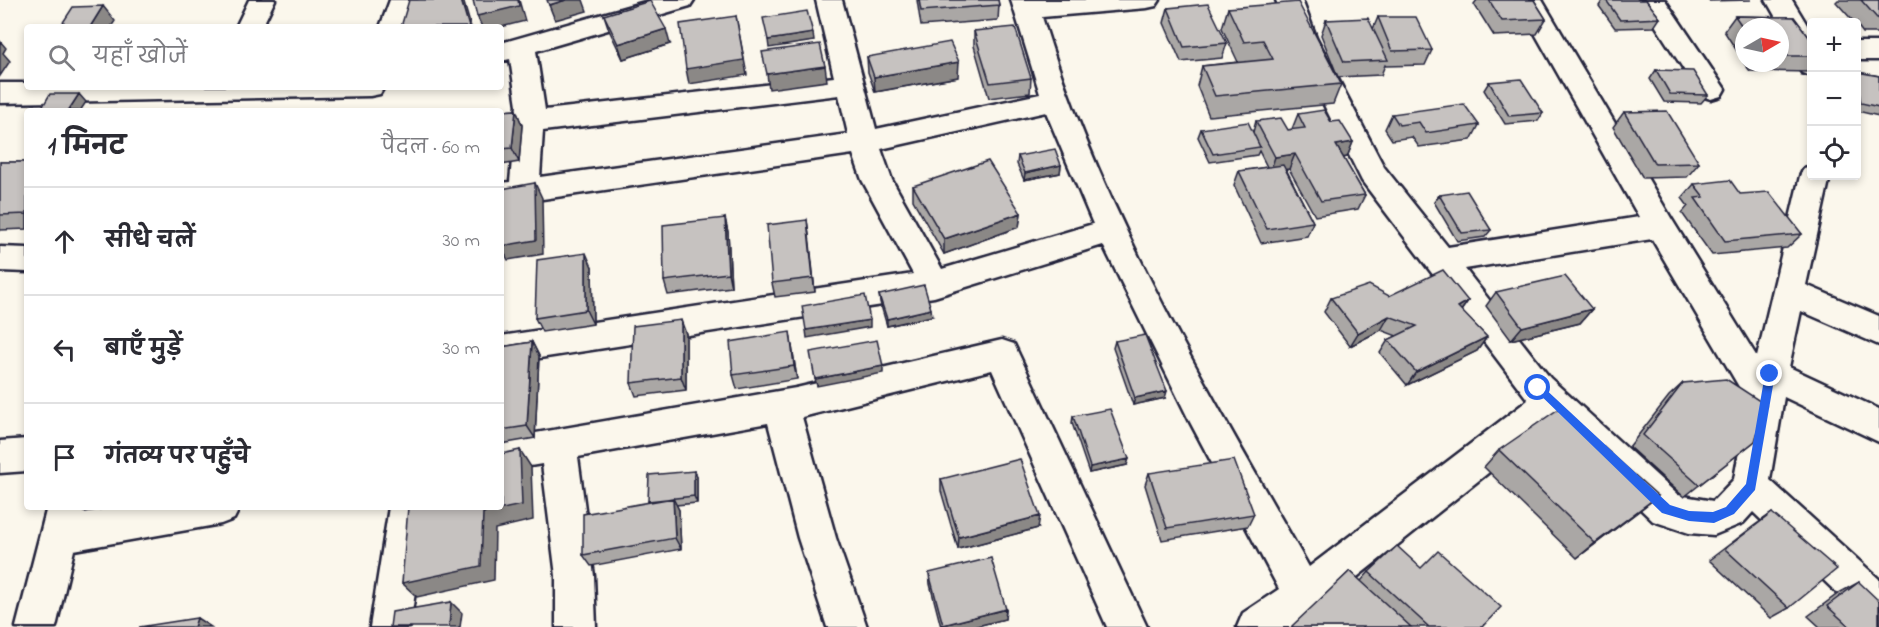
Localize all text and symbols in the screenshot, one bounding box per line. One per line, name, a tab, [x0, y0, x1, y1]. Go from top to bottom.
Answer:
north arrow	[1735, 18, 1789, 72]
map controls	[1807, 18, 1861, 180]
button: +	[1807, 18, 1861, 72]
search box	[24, 24, 504, 90]
icon: search	[45, 41, 78, 74]
text: यहाँ खोजें	[93, 42, 187, 74]
button: −	[1807, 72, 1861, 126]
button: locate	[1807, 126, 1861, 180]
text: 1 मिनट	[48, 129, 126, 167]
text: पैदल · 60 m	[382, 134, 480, 163]
icon: ahead	[48, 225, 81, 258]
text: सीधे चलें	[105, 226, 195, 258]
text: 30 m	[443, 227, 480, 256]
icon: left	[48, 333, 81, 366]
text: बाएँ मुड़ें	[105, 334, 182, 366]
text: 30 m	[443, 335, 480, 364]
route end	[1756, 360, 1782, 386]
route start	[1524, 374, 1550, 400]
icon: arrive	[48, 441, 81, 474]
text: गंतव्य पर पहुँचे	[105, 442, 250, 474]

